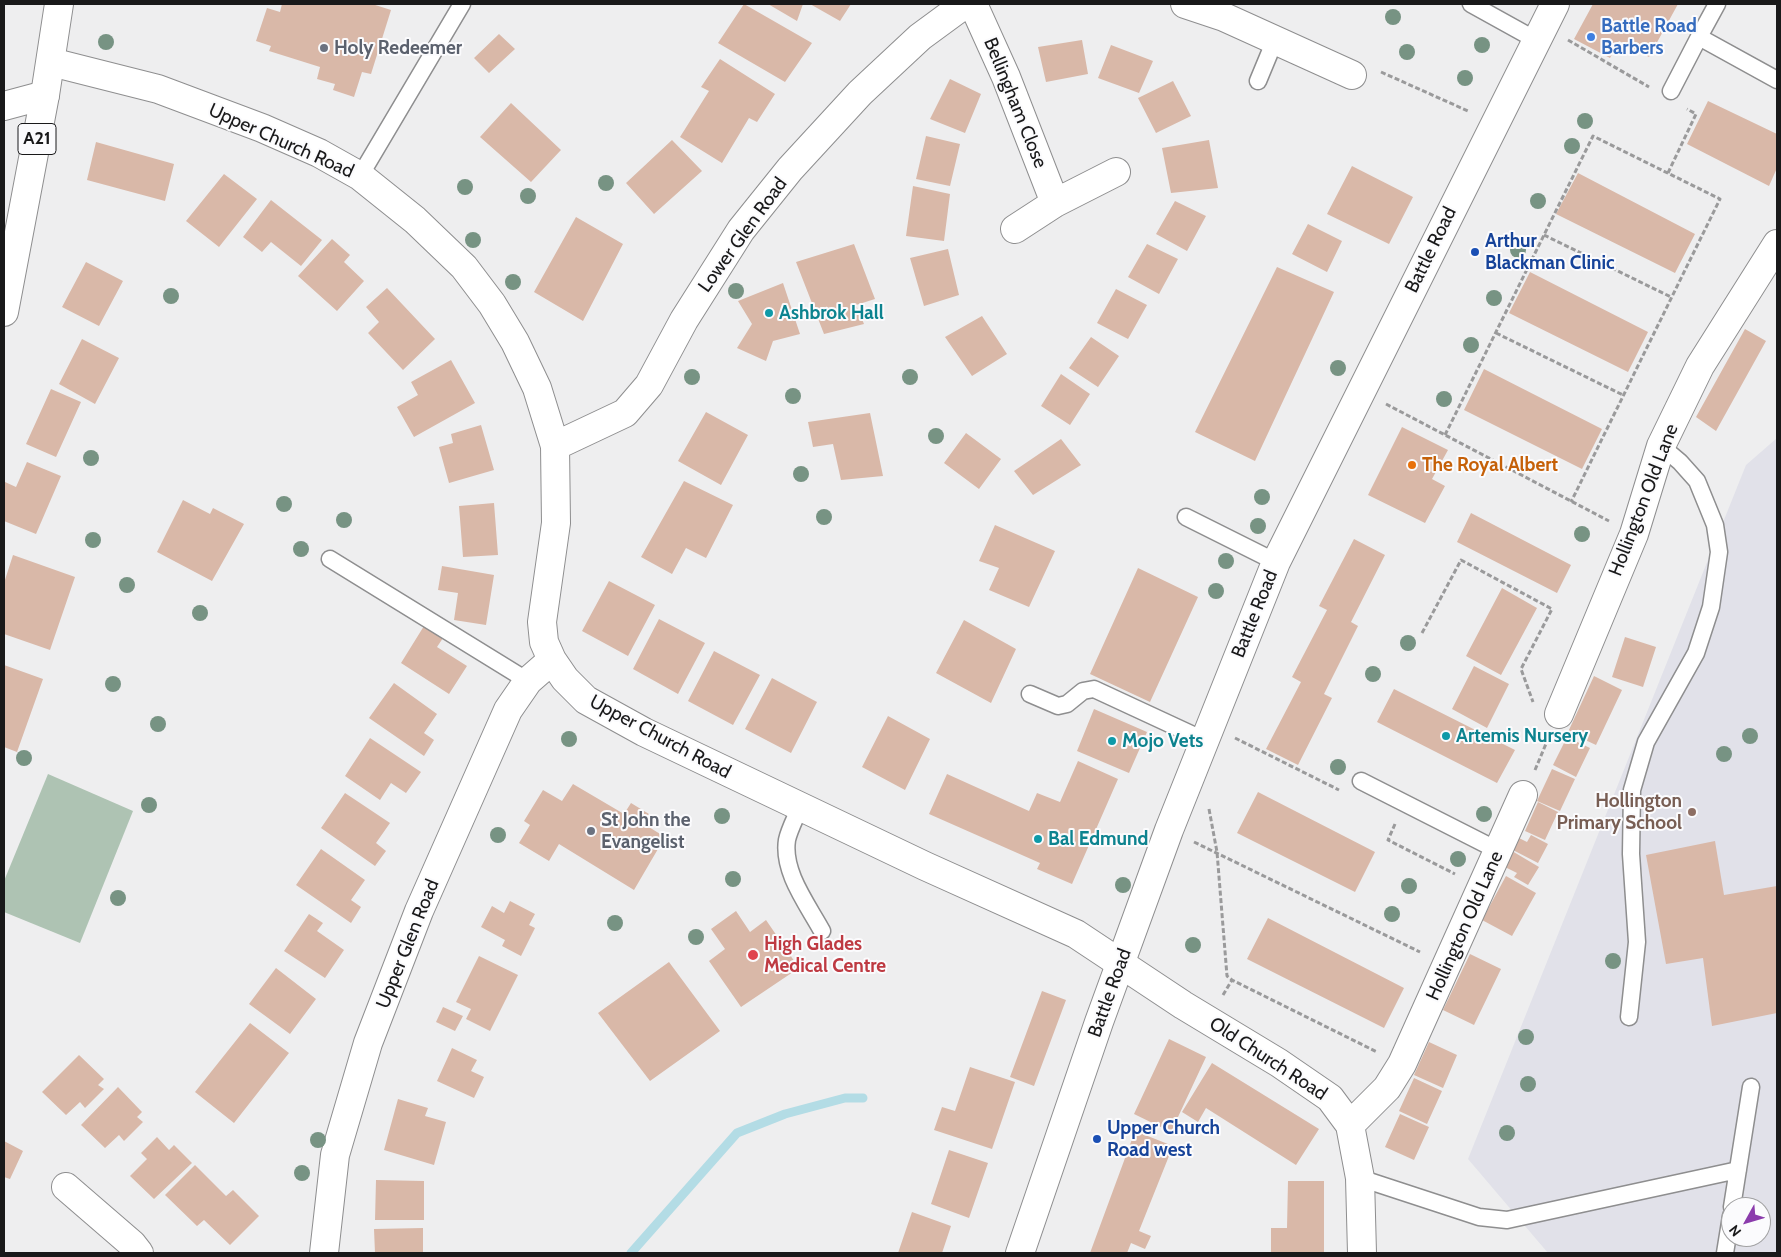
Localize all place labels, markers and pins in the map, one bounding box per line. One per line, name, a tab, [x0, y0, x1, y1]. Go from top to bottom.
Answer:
place label: Battle Road Barbers	[1601, 15, 1697, 59]
marker: Battle Road Barbers	[1585, 31, 1597, 43]
place label: Holy Redeemer	[334, 37, 462, 59]
marker: Holy Redeemer	[318, 42, 330, 54]
place label: Arthur Blackman Clinic	[1485, 230, 1615, 274]
marker: Arthur Blackman Clinic	[1469, 246, 1481, 258]
place label: Ashbrok Hall	[779, 302, 884, 324]
marker: Ashbrok Hall	[763, 307, 775, 319]
place label: The Royal Albert	[1422, 454, 1558, 476]
marker: The Royal Albert	[1406, 459, 1418, 471]
place label: Artemis Nursery	[1456, 725, 1588, 747]
place label: Mojo Vets	[1122, 730, 1203, 752]
marker: Artemis Nursery	[1440, 730, 1452, 742]
marker: Mojo Vets	[1106, 735, 1118, 747]
place label: Hollington Primary School	[1556, 790, 1682, 834]
marker: Hollington Primary School	[1686, 806, 1698, 818]
place label: St John the Evangelist	[601, 809, 691, 853]
marker: St John the Evangelist	[585, 825, 597, 837]
place label: Bal Edmund	[1048, 828, 1148, 850]
marker: Bal Edmund	[1032, 833, 1044, 845]
place label: High Glades Medical Centre	[764, 933, 886, 977]
marker: High Glades Medical Centre	[746, 948, 760, 962]
place label: Upper Church Road west	[1107, 1117, 1220, 1161]
marker: Upper Church Road west	[1091, 1133, 1103, 1145]

